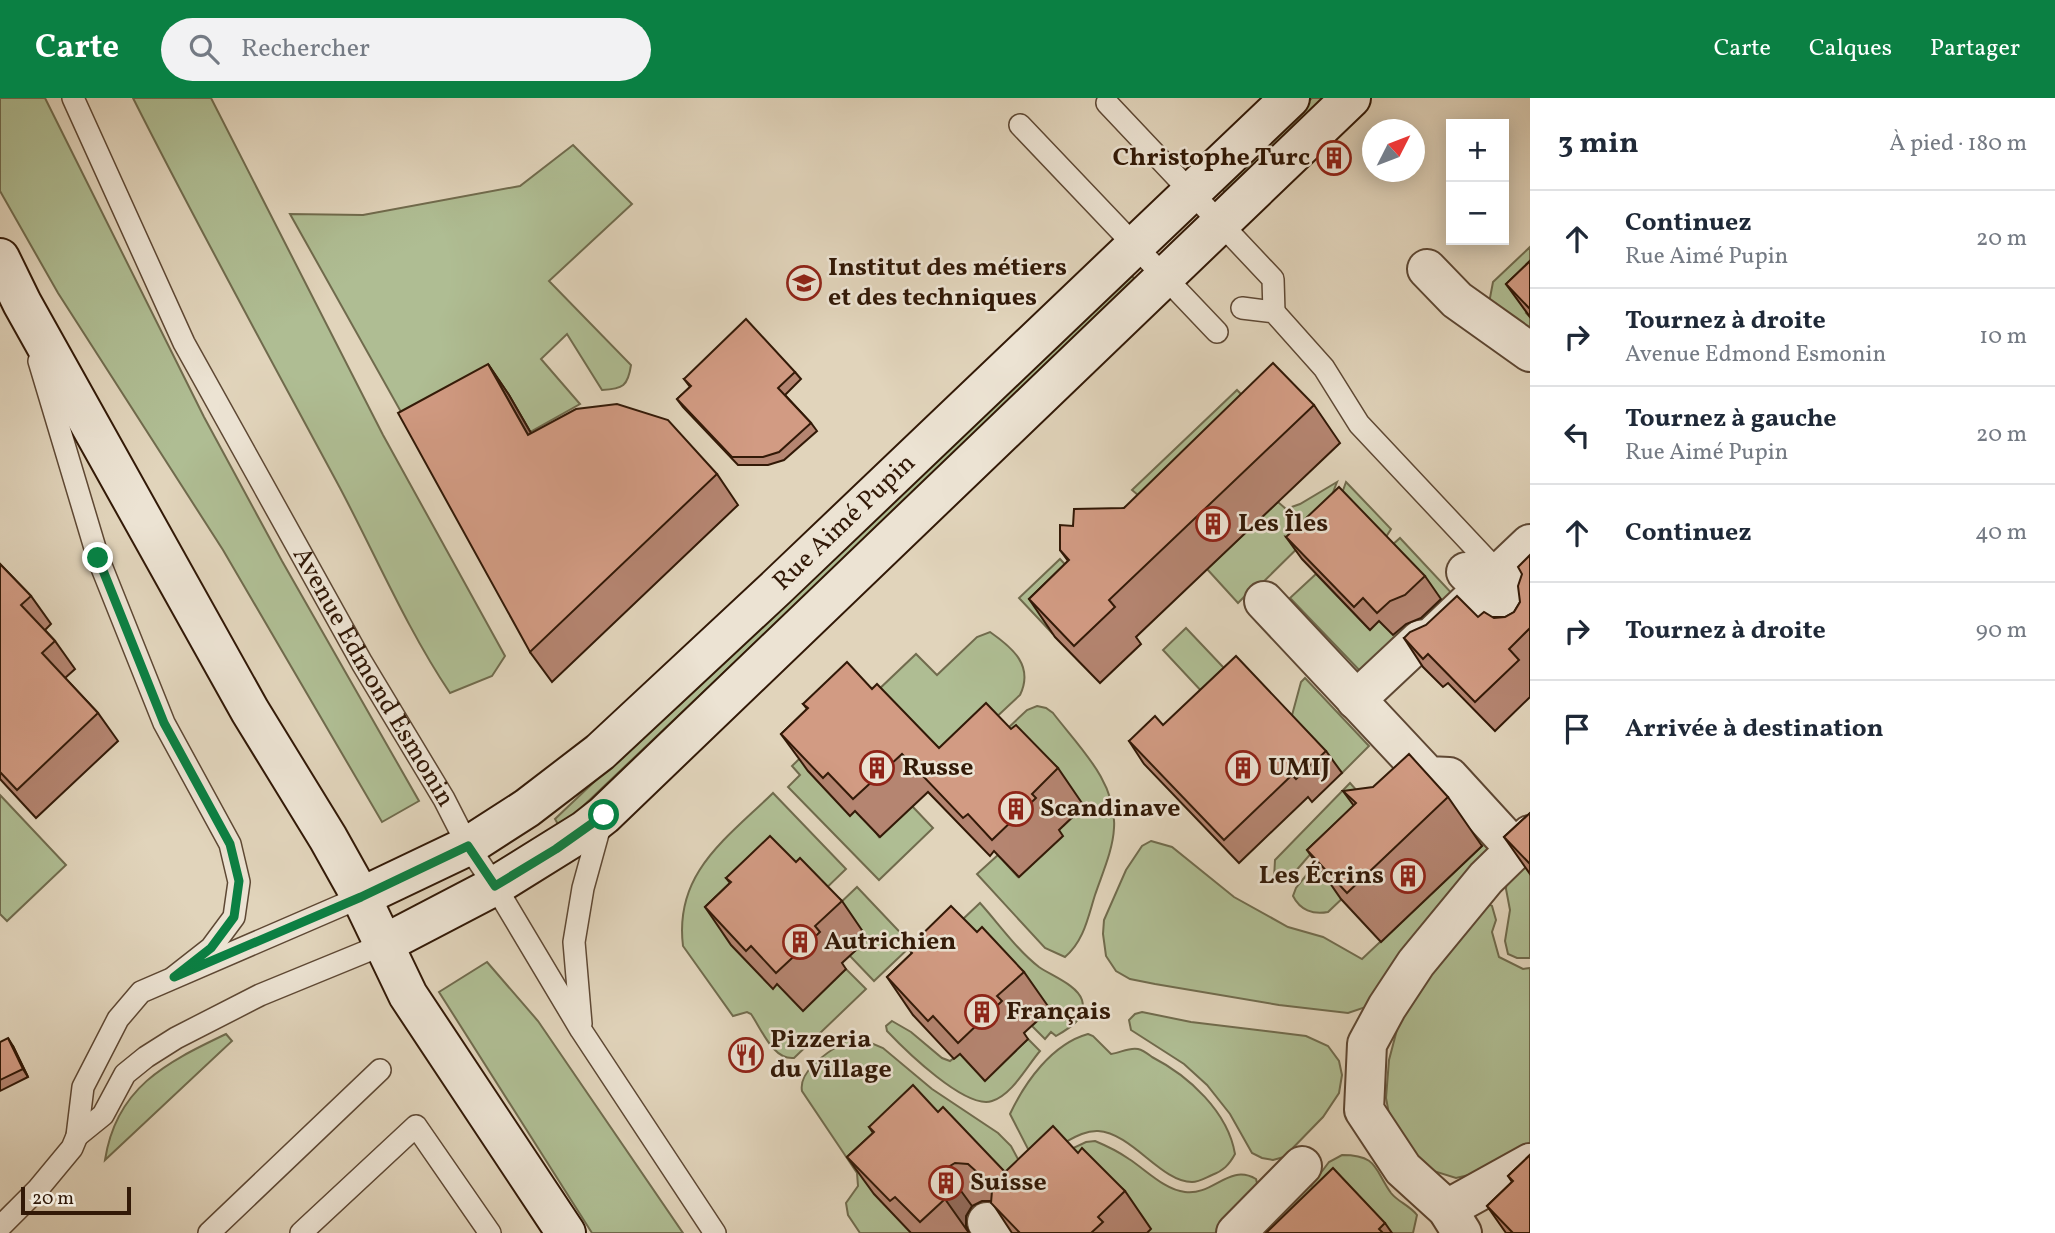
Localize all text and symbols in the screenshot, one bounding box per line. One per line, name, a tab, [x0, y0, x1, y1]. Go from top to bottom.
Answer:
search box	[161, 18, 651, 81]
text: Carte	[35, 26, 119, 72]
icon: search	[185, 30, 223, 68]
text: Rechercher	[241, 31, 370, 67]
text: Carte	[1714, 32, 1771, 66]
text: Calques	[1809, 32, 1892, 66]
text: Partager	[1930, 32, 2020, 66]
north arrow	[1362, 119, 1425, 182]
map controls	[1446, 119, 1509, 245]
button: +	[1446, 119, 1509, 182]
text: 3 min	[1558, 123, 1639, 165]
text: À pied · 180 m	[1889, 128, 2027, 160]
building icon: Christophe Turc	[1315, 139, 1353, 177]
place label: Christophe Turc	[1112, 140, 1310, 176]
button: −	[1446, 182, 1509, 245]
text: Continuez	[1625, 205, 1751, 241]
icon: ahead	[1558, 220, 1596, 258]
text: 20 m	[1976, 223, 2027, 255]
text: Rue Aimé Pupin	[1625, 241, 1788, 273]
place label: Institut des métiers et des techniques	[828, 250, 1067, 316]
school or university icon: Institut des métiers et des techniques	[785, 264, 823, 302]
text: Tournez à droite	[1625, 303, 1826, 339]
icon: right	[1558, 318, 1596, 356]
text: 10 m	[1979, 321, 2027, 353]
text: Avenue Edmond Esmonin	[1625, 339, 1886, 371]
text: Tournez à gauche	[1625, 401, 1837, 437]
icon: left	[1558, 416, 1596, 454]
text: 20 m	[1976, 419, 2027, 451]
text: Rue Aimé Pupin	[1625, 437, 1788, 469]
street label: Rue Aimé Pupin	[765, 446, 924, 599]
building icon: Les Îles	[1194, 505, 1232, 543]
place label: Les Îles	[1238, 506, 1328, 542]
icon: ahead	[1558, 514, 1596, 552]
text: Continuez	[1625, 515, 1751, 551]
text: 40 m	[1975, 517, 2027, 549]
street label: Avenue Edmond Esmonin	[283, 541, 463, 814]
route end	[82, 542, 113, 573]
icon: right	[1558, 612, 1596, 650]
text: Tournez à droite	[1625, 613, 1826, 649]
text: 90 m	[1976, 615, 2027, 647]
icon: arrive	[1558, 710, 1596, 748]
text: Arrivée à destination	[1625, 711, 1884, 747]
building icon: Russe	[858, 749, 896, 787]
building icon: UMIJ	[1224, 749, 1262, 787]
place label: Russe	[902, 750, 973, 786]
place label: UMIJ	[1268, 750, 1330, 786]
building icon: Scandinave	[997, 790, 1035, 828]
place label: Scandinave	[1040, 791, 1180, 827]
route start	[588, 799, 619, 830]
building icon: Les Écrins	[1389, 857, 1427, 895]
place label: Les Écrins	[1259, 858, 1384, 894]
building icon: Autrichien	[781, 923, 819, 961]
place label: Autrichien	[824, 924, 956, 960]
building icon: Français	[963, 993, 1001, 1031]
place label: Français	[1006, 994, 1111, 1030]
place label: Pizzeria du Village	[770, 1022, 892, 1088]
restaurant icon: Pizzeria du Village	[727, 1036, 765, 1074]
building icon: Suisse	[927, 1164, 965, 1202]
place label: Suisse	[970, 1165, 1047, 1201]
scale bar	[21, 1184, 131, 1216]
text: 20 m	[32, 1186, 74, 1212]

